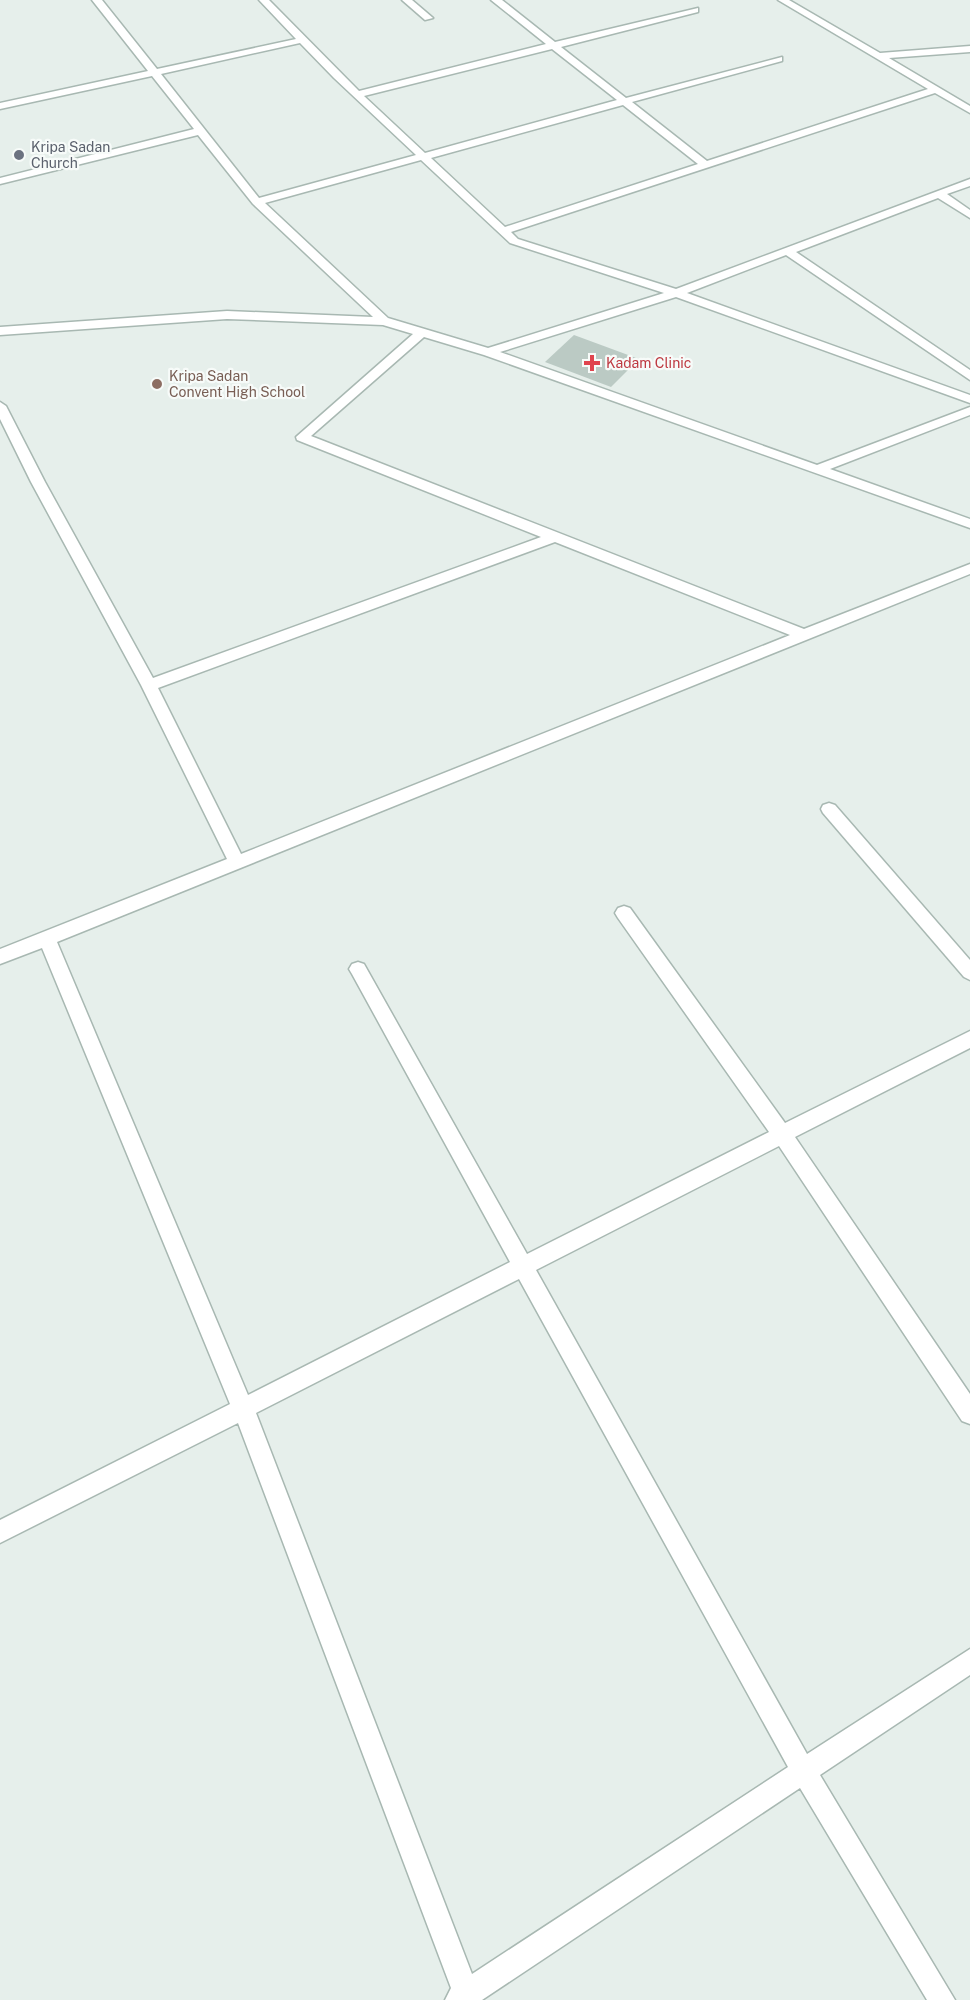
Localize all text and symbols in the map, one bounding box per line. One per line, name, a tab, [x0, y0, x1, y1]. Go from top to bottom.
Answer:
place label: Kripa Sadan Church	[31, 139, 110, 171]
marker: Kripa Sadan Church	[12, 148, 26, 162]
marker: Kadam Clinic	[583, 354, 601, 372]
place label: Kadam Clinic	[606, 355, 691, 371]
place label: Kripa Sadan Convent High School	[169, 368, 305, 400]
marker: Kripa Sadan Convent High School	[150, 377, 164, 391]

